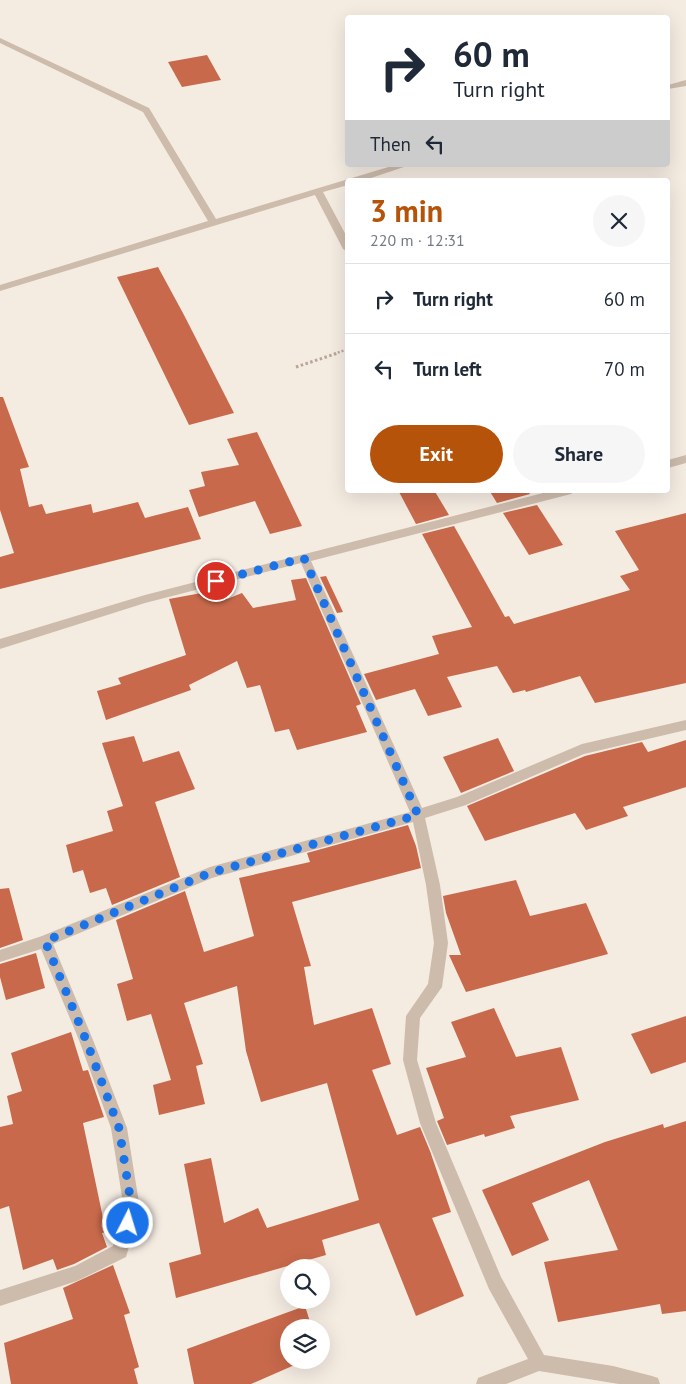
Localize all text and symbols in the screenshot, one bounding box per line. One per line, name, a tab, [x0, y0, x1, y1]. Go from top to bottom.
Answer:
text: 60 m	[453, 31, 530, 77]
icon: right	[370, 35, 435, 100]
text: Turn right	[453, 75, 545, 103]
icon: left	[421, 130, 449, 158]
text: Then	[370, 132, 411, 156]
text: 3 min	[370, 191, 443, 230]
button: close	[593, 195, 645, 247]
text: 220 m · 12:31	[370, 230, 465, 250]
icon: right	[370, 285, 398, 313]
text: Turn right	[413, 287, 493, 311]
text: 60 m	[604, 287, 645, 311]
icon: left	[370, 355, 398, 383]
text: Turn left	[413, 357, 482, 381]
text: 70 m	[604, 357, 645, 381]
button: Exit	[370, 425, 503, 483]
button: Share	[513, 425, 645, 483]
pin	[195, 560, 237, 602]
icon: arrive	[202, 567, 230, 595]
position arrow	[101, 1196, 153, 1248]
map controls	[280, 1259, 330, 1369]
button: search	[280, 1259, 330, 1309]
button: layers	[280, 1319, 330, 1369]

